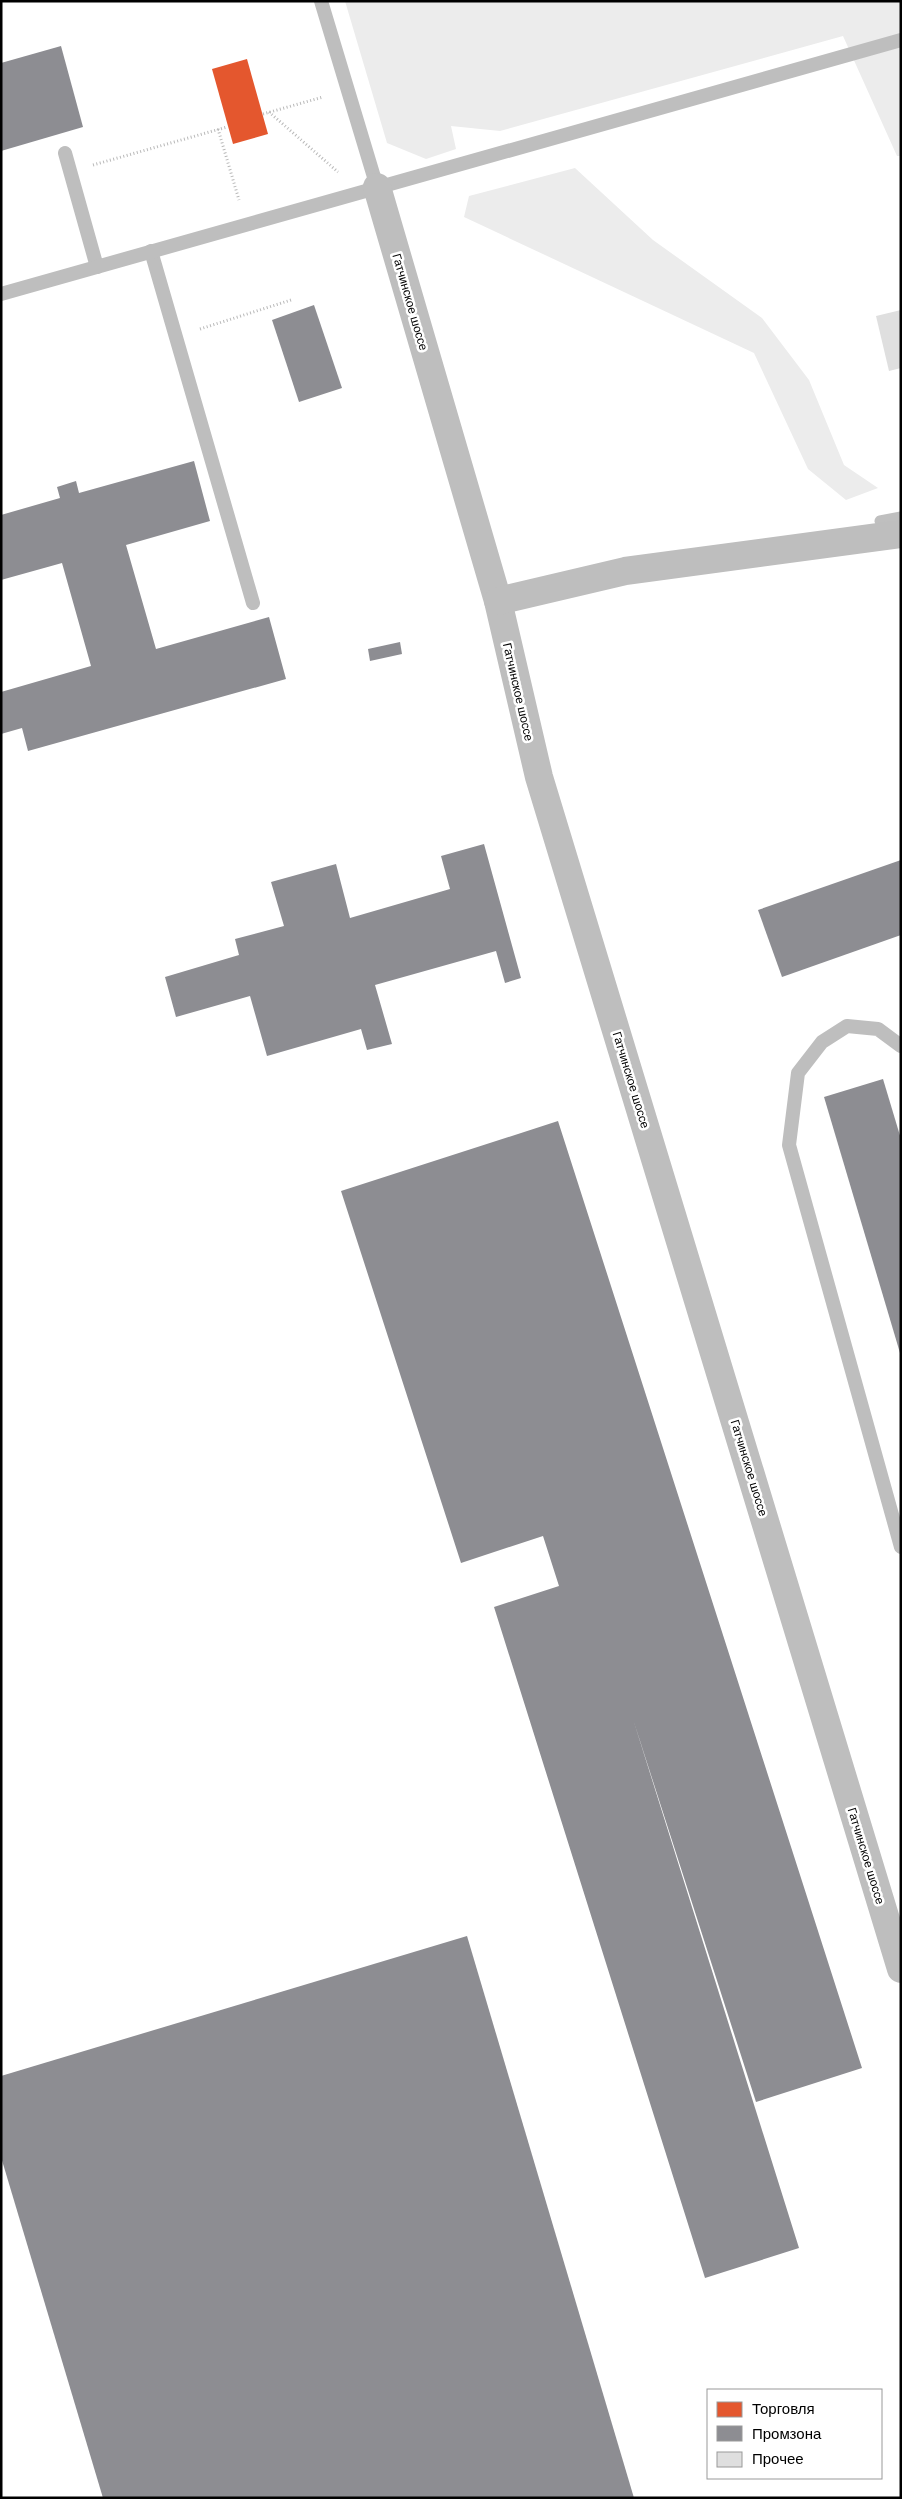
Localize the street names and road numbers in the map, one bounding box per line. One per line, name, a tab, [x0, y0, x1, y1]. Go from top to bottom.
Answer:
street label: Гатчинское шоссе	[388, 252, 432, 353]
street label: Гатчинское шоссе	[499, 641, 537, 743]
street label: Гатчинское шоссе	[609, 1030, 653, 1131]
street label: Гатчинское шоссе	[727, 1418, 771, 1519]
street label: Гатчинское шоссе	[844, 1806, 888, 1907]

